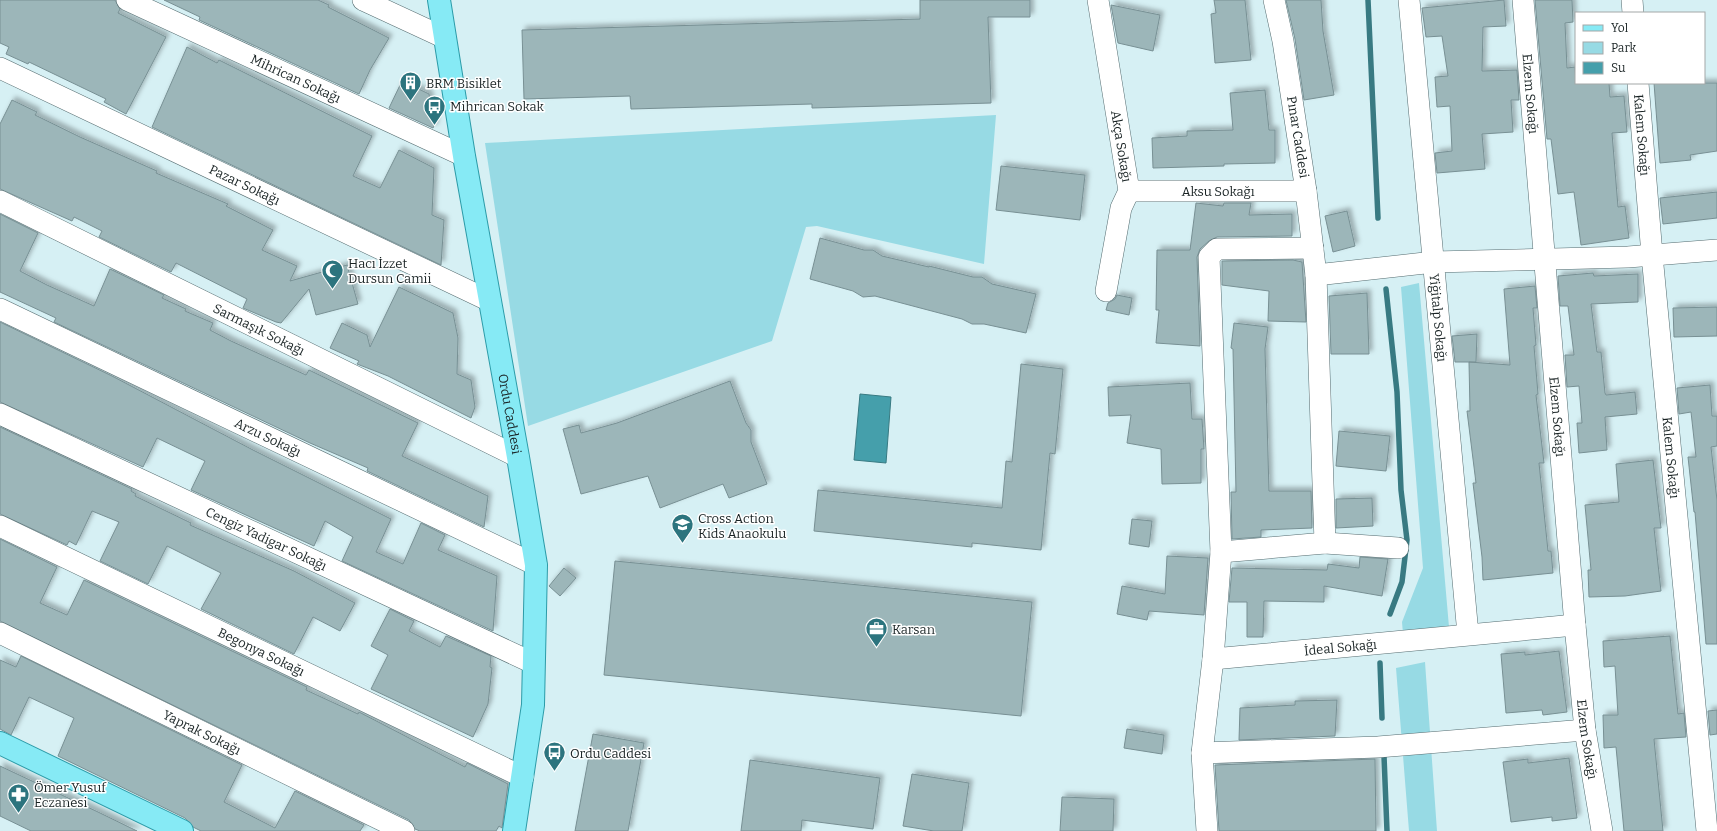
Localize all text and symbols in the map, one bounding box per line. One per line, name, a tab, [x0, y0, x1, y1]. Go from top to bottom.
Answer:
legend	[1575, 12, 1705, 84]
text: Yol	[1611, 21, 1629, 35]
text: Park	[1611, 41, 1637, 55]
street label: Mihrican Sokağı	[248, 51, 343, 106]
street label: Elzem Sokağı	[1520, 53, 1542, 135]
text: Su	[1611, 61, 1626, 75]
building icon: BRM Bisiklet	[398, 70, 424, 103]
place label: BRM Bisiklet	[426, 76, 502, 91]
bus stop icon: Mihrican Sokak	[422, 93, 448, 126]
street label: Kalem Sokağı	[1631, 93, 1653, 176]
street label: Pınar Caddesi	[1284, 95, 1312, 179]
place label: Mihrican Sokak	[450, 99, 545, 114]
street label: Akça Sokağı	[1109, 109, 1135, 183]
street label: Pazar Sokağı	[207, 161, 283, 208]
street label: Aksu Sokağı	[1181, 184, 1255, 199]
place label: Hacı İzzet Dursun Camii	[348, 256, 431, 286]
mosque icon: Hacı İzzet Dursun Camii	[319, 257, 345, 290]
street label: Yiğitalp Sokağı	[1427, 273, 1450, 363]
street label: Sarmaşık Sokağı	[211, 300, 307, 358]
street label: Ordu Caddesi	[496, 373, 525, 455]
street label: Elzem Sokağı	[1547, 376, 1568, 457]
street label: Arzu Sokağı	[232, 415, 304, 459]
street label: Kalem Sokağı	[1660, 416, 1683, 499]
street label: Cengiz Yadigar Sokağı	[203, 504, 329, 573]
place label: Cross Action Kids Anaokulu	[698, 511, 786, 541]
school or university icon: Cross Action Kids Anaokulu	[669, 512, 695, 545]
office icon: Karsan	[863, 616, 889, 649]
place label: Karsan	[892, 622, 936, 637]
street label: Begonya Sokağı	[216, 624, 307, 679]
street label: İdeal Sokağı	[1303, 636, 1378, 658]
street label: Elzem Sokağı	[1575, 699, 1601, 780]
street label: Yaprak Sokağı	[161, 707, 243, 757]
bus stop icon: Ordu Caddesi	[541, 740, 567, 773]
place label: Ordu Caddesi	[570, 746, 651, 761]
place label: Ömer Yusuf Eczanesi	[34, 780, 107, 810]
pharmacy icon: Ömer Yusuf Eczanesi	[6, 781, 32, 814]

